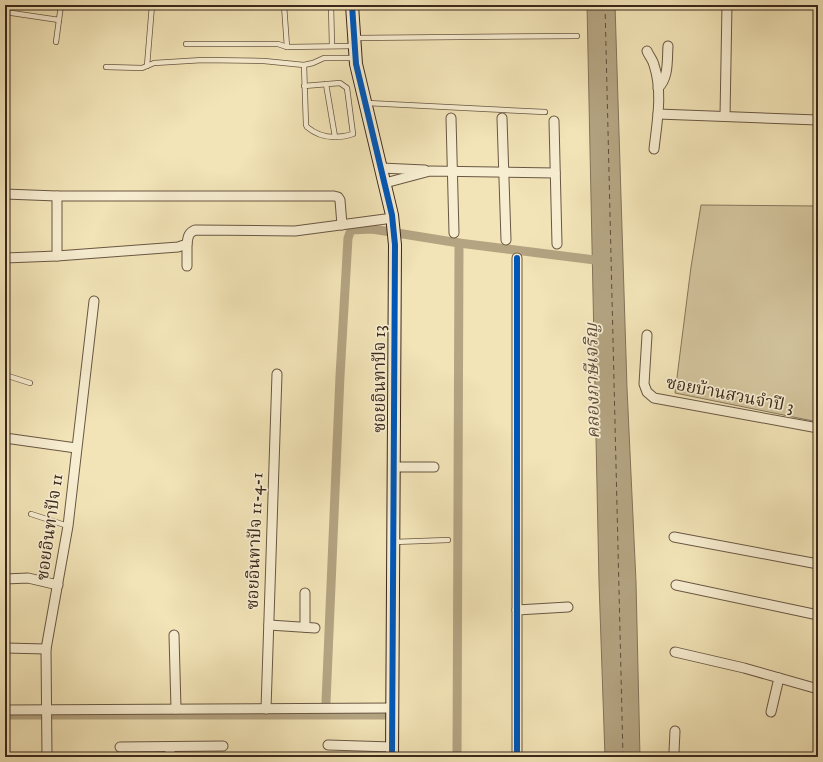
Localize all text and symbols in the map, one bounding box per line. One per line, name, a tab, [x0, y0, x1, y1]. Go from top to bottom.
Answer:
water label: คลองภาษีเจริญ	[581, 322, 605, 439]
street label: ซอยอินทาปัจ 13	[369, 325, 391, 433]
street label: ซอยบ้านสวนจำปี 3	[664, 372, 796, 418]
street label: ซอยอินทาปัจ 11	[32, 472, 68, 582]
street label: ซอยอินทาปัจ 11-4-1	[242, 472, 268, 610]

